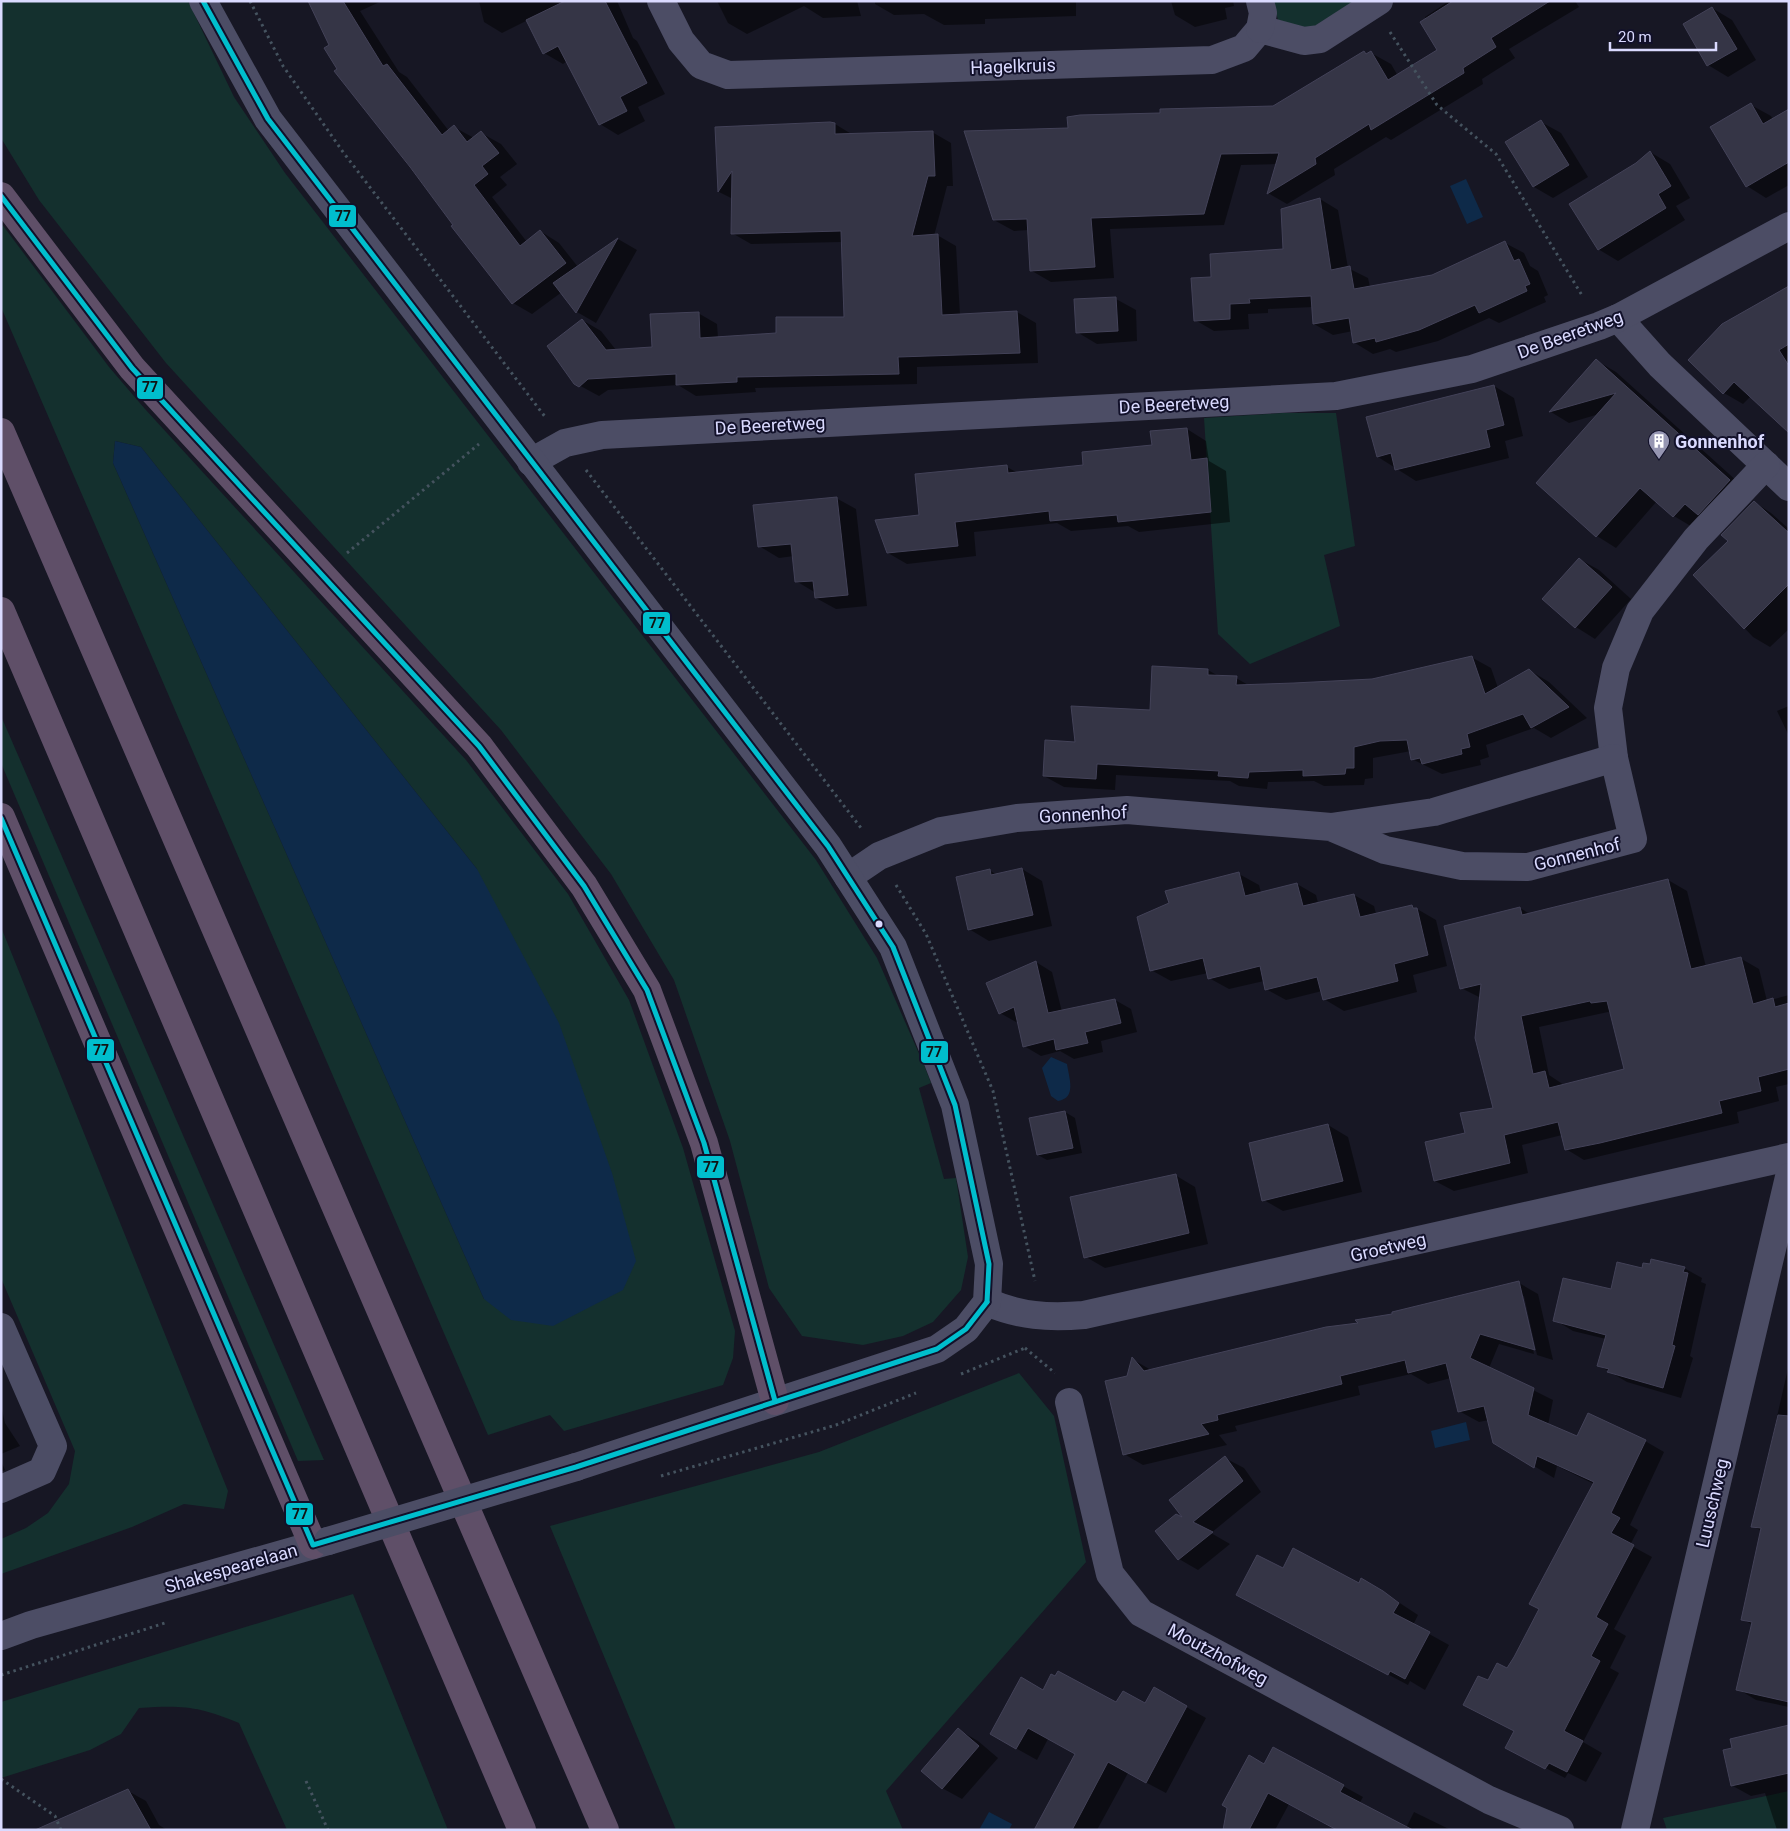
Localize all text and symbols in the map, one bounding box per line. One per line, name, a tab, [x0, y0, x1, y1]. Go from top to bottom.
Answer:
scale bar	[1610, 20, 1716, 52]
text: 20 m	[1618, 28, 1652, 46]
street label: Hagelkruis	[970, 54, 1056, 78]
line badge: 77	[328, 204, 357, 228]
text: 77	[335, 208, 351, 224]
street label: De Beeretweg	[1514, 305, 1626, 363]
line badge: 77	[136, 376, 164, 400]
text: 77	[142, 379, 158, 395]
street label: De Beeretweg	[1118, 391, 1230, 417]
street label: De Beeretweg	[714, 412, 826, 438]
building icon: Gonnenhof	[1647, 429, 1671, 460]
place label: Gonnenhof	[1675, 431, 1765, 452]
line badge: 77	[642, 611, 671, 635]
text: 77	[649, 615, 665, 631]
street label: Gonnenhof	[1038, 801, 1128, 827]
street label: Gonnenhof	[1532, 833, 1623, 875]
unlabelled marker	[874, 919, 884, 929]
line badge: 77	[86, 1038, 115, 1062]
line badge: 77	[920, 1040, 949, 1064]
text: 77	[93, 1042, 109, 1058]
text: 77	[926, 1044, 942, 1060]
line badge: 77	[696, 1155, 725, 1179]
text: 77	[703, 1159, 719, 1175]
street label: Groetweg	[1348, 1228, 1428, 1266]
street label: Luuschweg	[1692, 1456, 1732, 1550]
line badge: 77	[285, 1502, 314, 1526]
text: 77	[292, 1506, 308, 1522]
street label: Shakespearelaan	[162, 1539, 300, 1597]
street label: Moutzhofweg	[1164, 1619, 1272, 1689]

